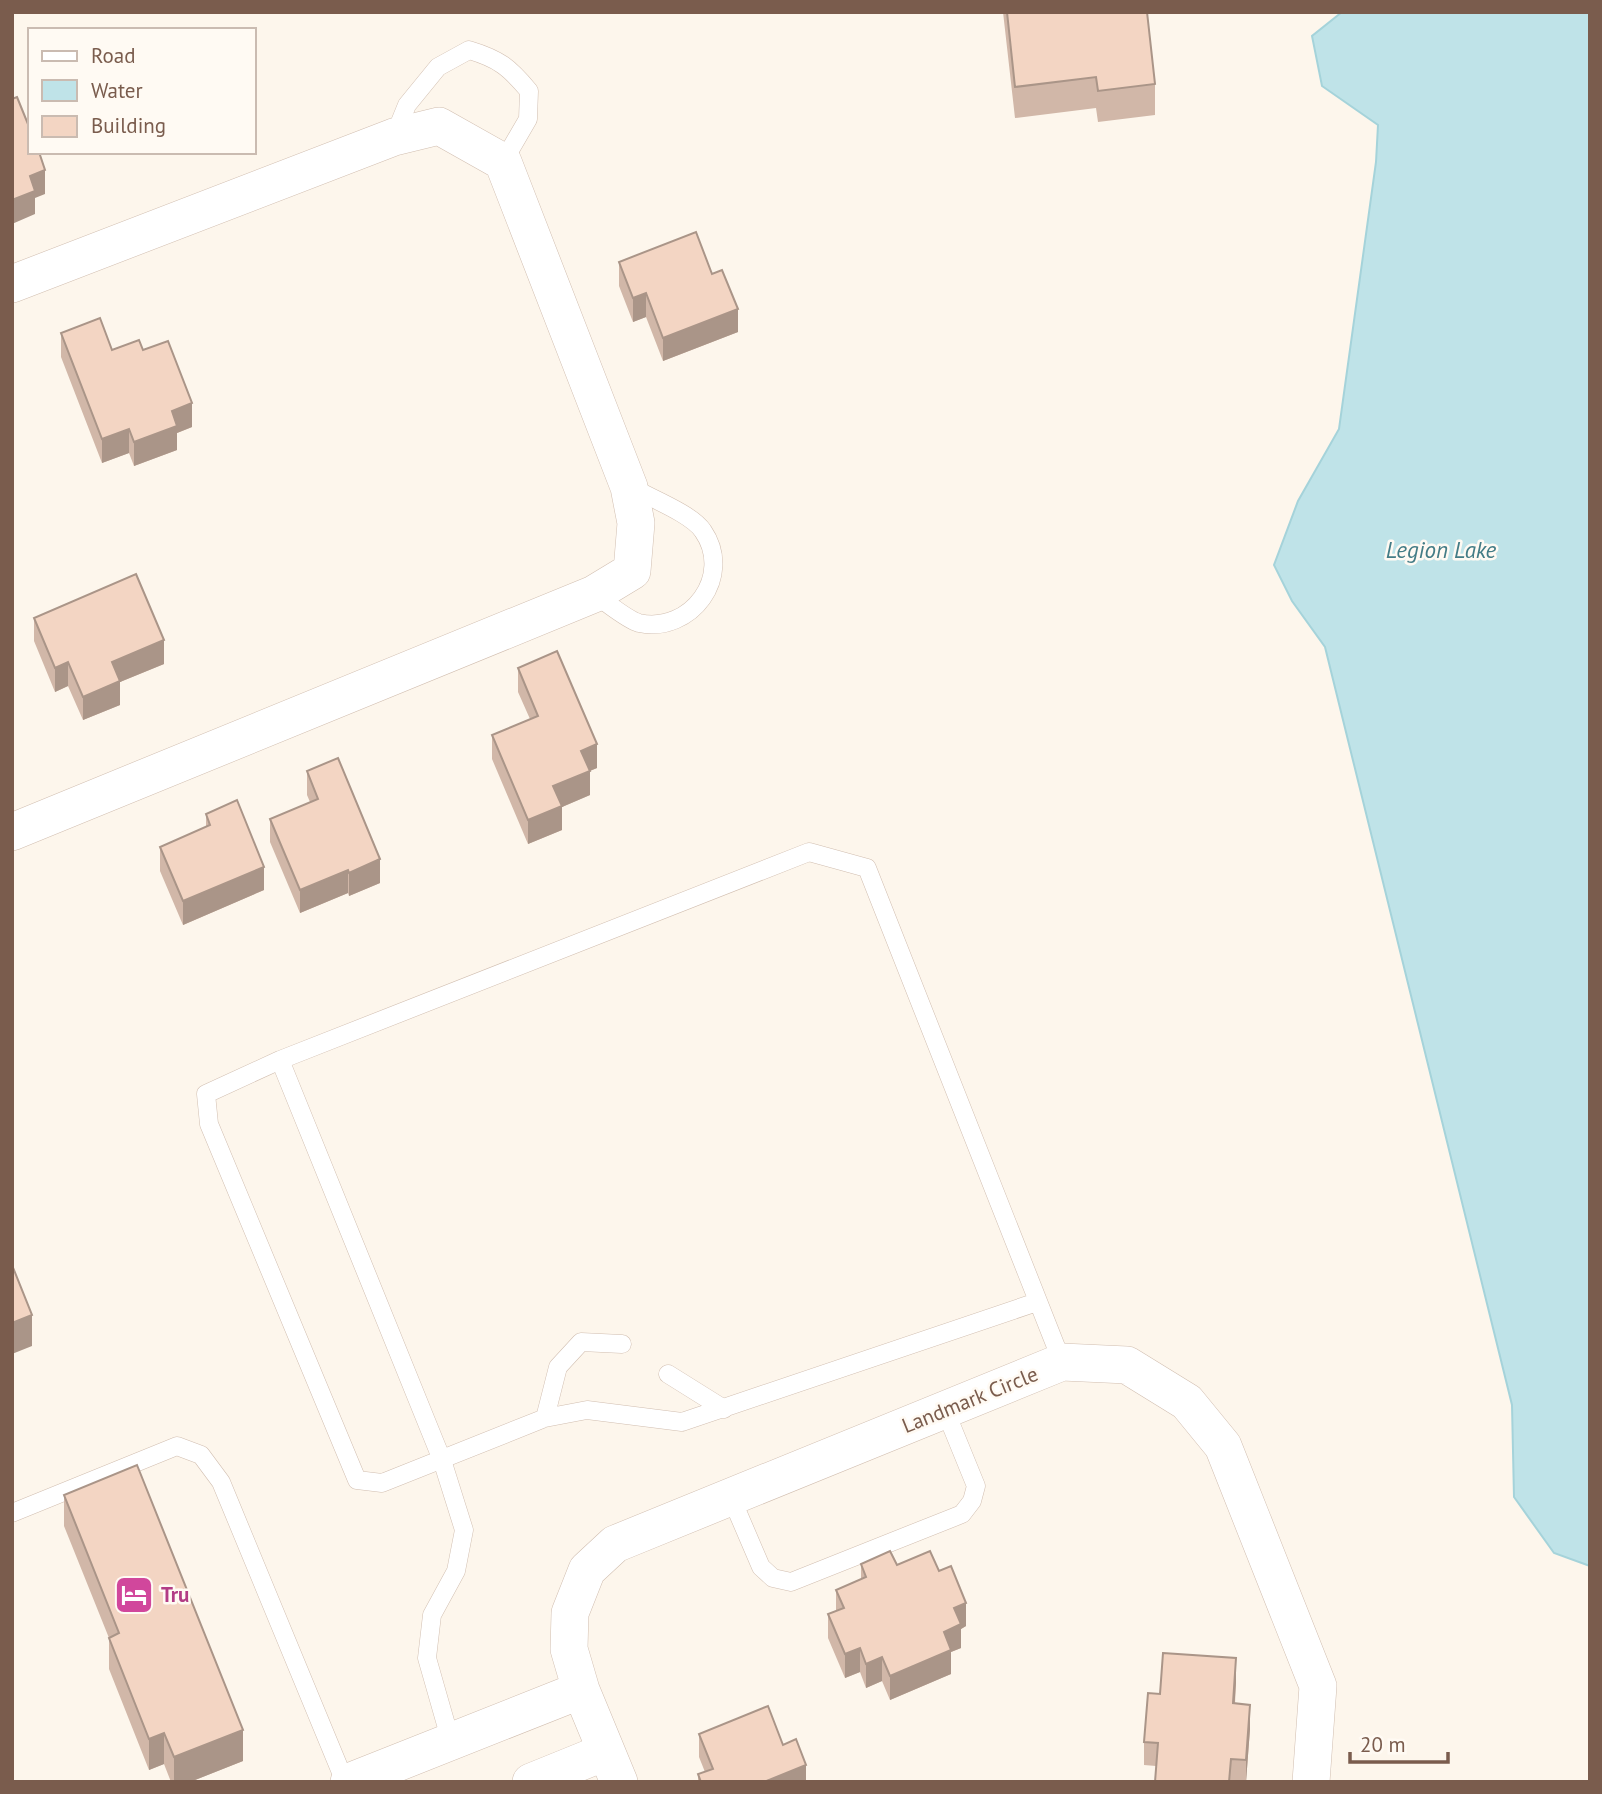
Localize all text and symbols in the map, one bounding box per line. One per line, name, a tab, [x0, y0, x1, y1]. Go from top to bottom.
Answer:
legend	[28, 28, 256, 154]
text: Road	[91, 42, 135, 69]
text: Water	[91, 77, 143, 104]
text: Building	[91, 112, 166, 139]
water label: Legion Lake	[1386, 535, 1497, 564]
street label: Landmark Circle	[898, 1360, 1042, 1439]
hotel icon: Tru	[113, 1574, 155, 1616]
place label: Tru	[161, 1581, 189, 1608]
scale bar	[1350, 1720, 1448, 1764]
text: 20 m	[1360, 1731, 1406, 1758]

